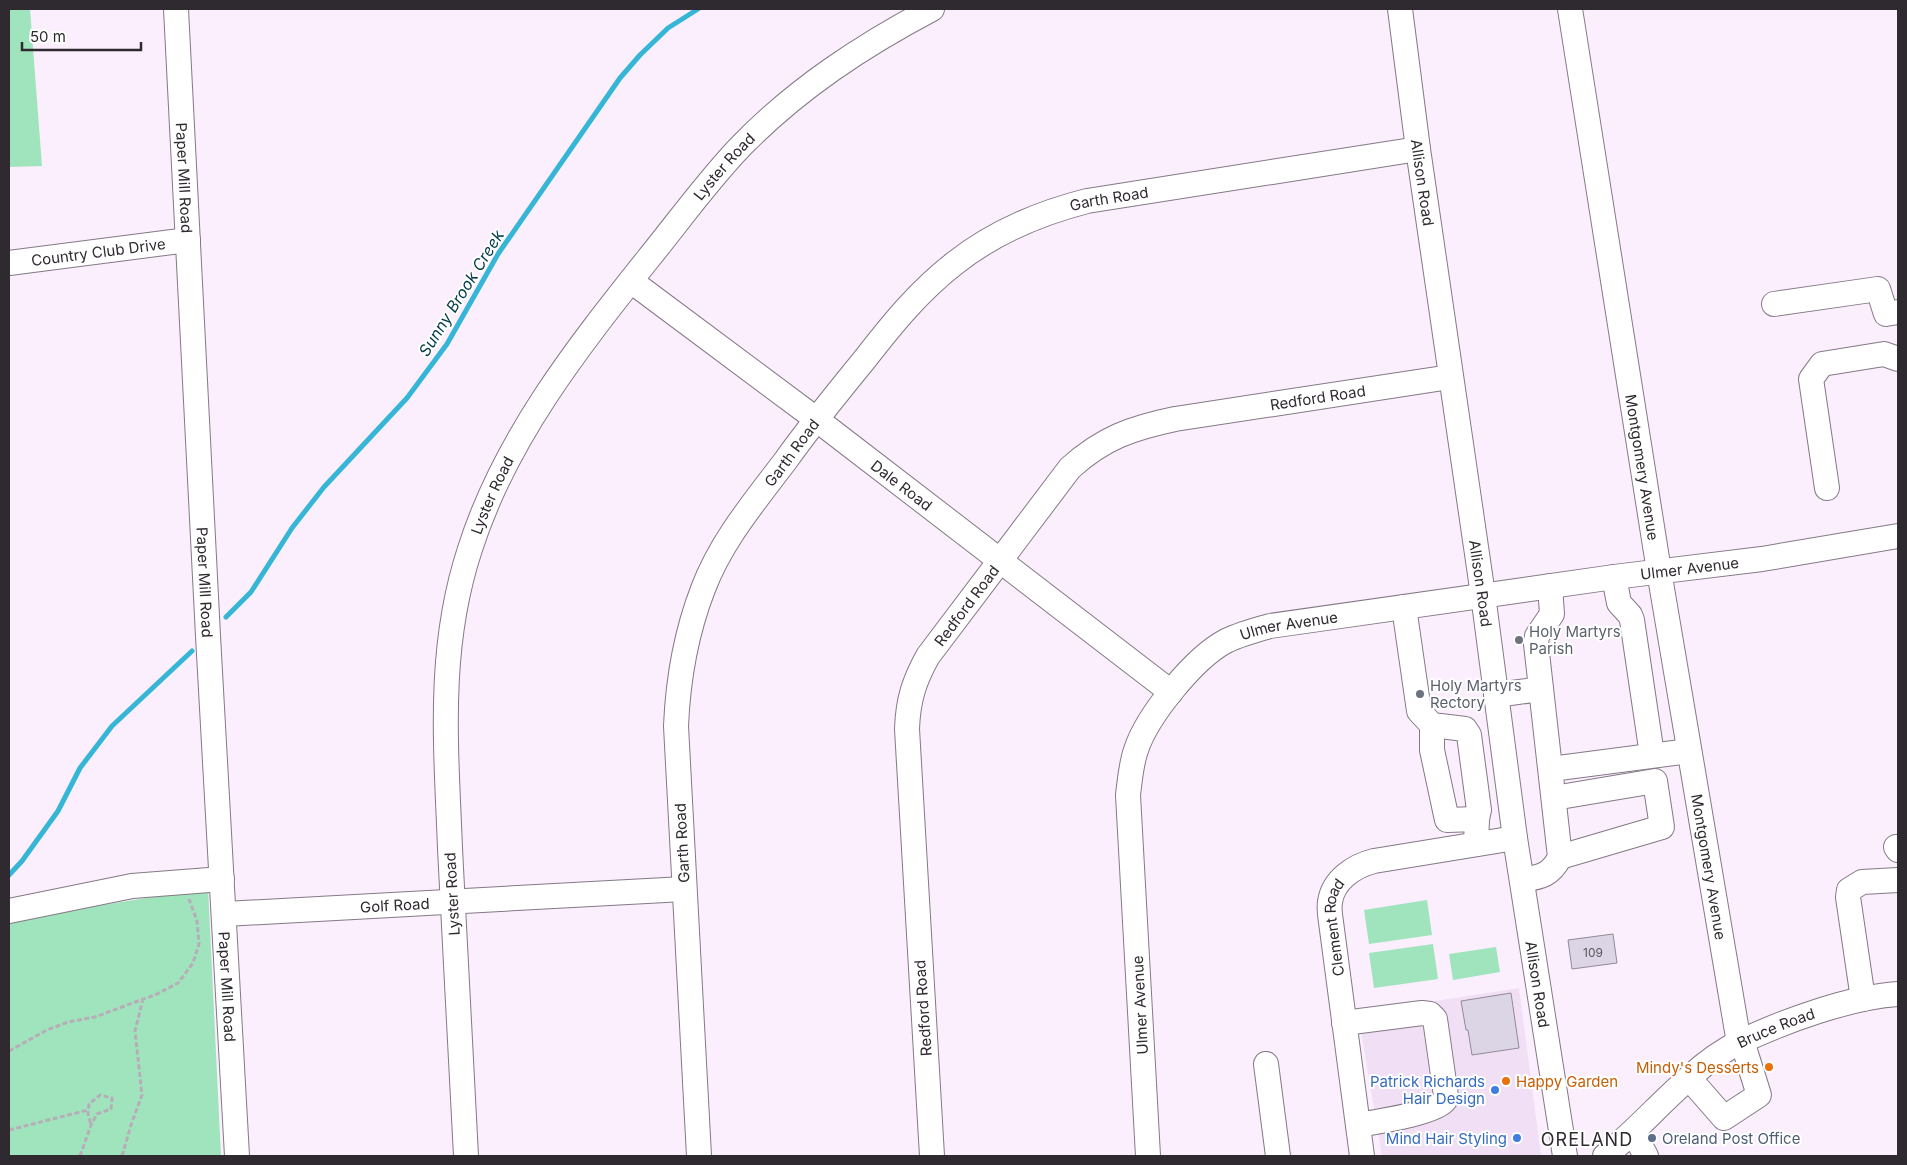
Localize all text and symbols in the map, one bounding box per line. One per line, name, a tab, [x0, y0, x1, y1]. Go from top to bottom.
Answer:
scale bar	[22, 20, 141, 52]
text: 50 m	[30, 27, 66, 46]
street label: Paper Mill Road	[172, 122, 197, 234]
street label: Lyster Road	[689, 129, 758, 204]
street label: Allison Road	[1407, 138, 1439, 227]
street label: Garth Road	[1067, 182, 1150, 215]
water label: Sunny Brook Creek	[414, 226, 508, 360]
street label: Country Club Drive	[30, 233, 167, 270]
street label: Redford Road	[1269, 381, 1367, 414]
street label: Montgomery Avenue	[1622, 393, 1664, 542]
street label: Garth Road	[760, 415, 823, 490]
street label: Lyster Road	[466, 453, 517, 537]
street label: Dale Road	[867, 455, 936, 514]
street label: Paper Mill Road	[193, 526, 218, 638]
street label: Allison Road	[1466, 539, 1497, 628]
street label: Ulmer Avenue	[1639, 552, 1740, 583]
street label: Redford Road	[930, 561, 1003, 650]
street label: Ulmer Avenue	[1237, 607, 1339, 644]
place label: Holy Martyrs Parish	[1529, 622, 1621, 658]
marker: Holy Martyrs Parish	[1513, 634, 1525, 646]
place label: Holy Martyrs Rectory	[1430, 676, 1522, 712]
marker: Holy Martyrs Rectory	[1414, 688, 1426, 700]
street label: Montgomery Avenue	[1687, 792, 1731, 941]
street label: Garth Road	[670, 803, 694, 883]
street label: Lyster Road	[440, 852, 464, 936]
street label: Clement Road	[1320, 874, 1348, 978]
street label: Golf Road	[359, 893, 430, 916]
street label: Paper Mill Road	[215, 931, 240, 1042]
street label: Allison Road	[1522, 940, 1554, 1029]
house number: 109	[1583, 945, 1603, 960]
street label: Ulmer Avenue	[1128, 955, 1152, 1055]
street label: Redford Road	[910, 959, 936, 1057]
street label: Bruce Road	[1734, 1003, 1817, 1052]
place label: Mindy's Desserts	[1636, 1058, 1759, 1077]
marker: Mindy's Desserts	[1763, 1061, 1775, 1073]
place label: Patrick Richards Hair Design	[1370, 1072, 1485, 1108]
place label: Happy Garden	[1516, 1072, 1618, 1091]
marker: Happy Garden	[1500, 1075, 1512, 1087]
marker: Patrick Richards Hair Design	[1489, 1084, 1501, 1096]
place label: Mind Hair Styling	[1386, 1129, 1507, 1148]
district label: ORELAND	[1541, 1129, 1633, 1150]
place label: Oreland Post Office	[1662, 1129, 1800, 1148]
marker: Mind Hair Styling	[1511, 1132, 1523, 1144]
marker: Oreland Post Office	[1646, 1132, 1658, 1144]

